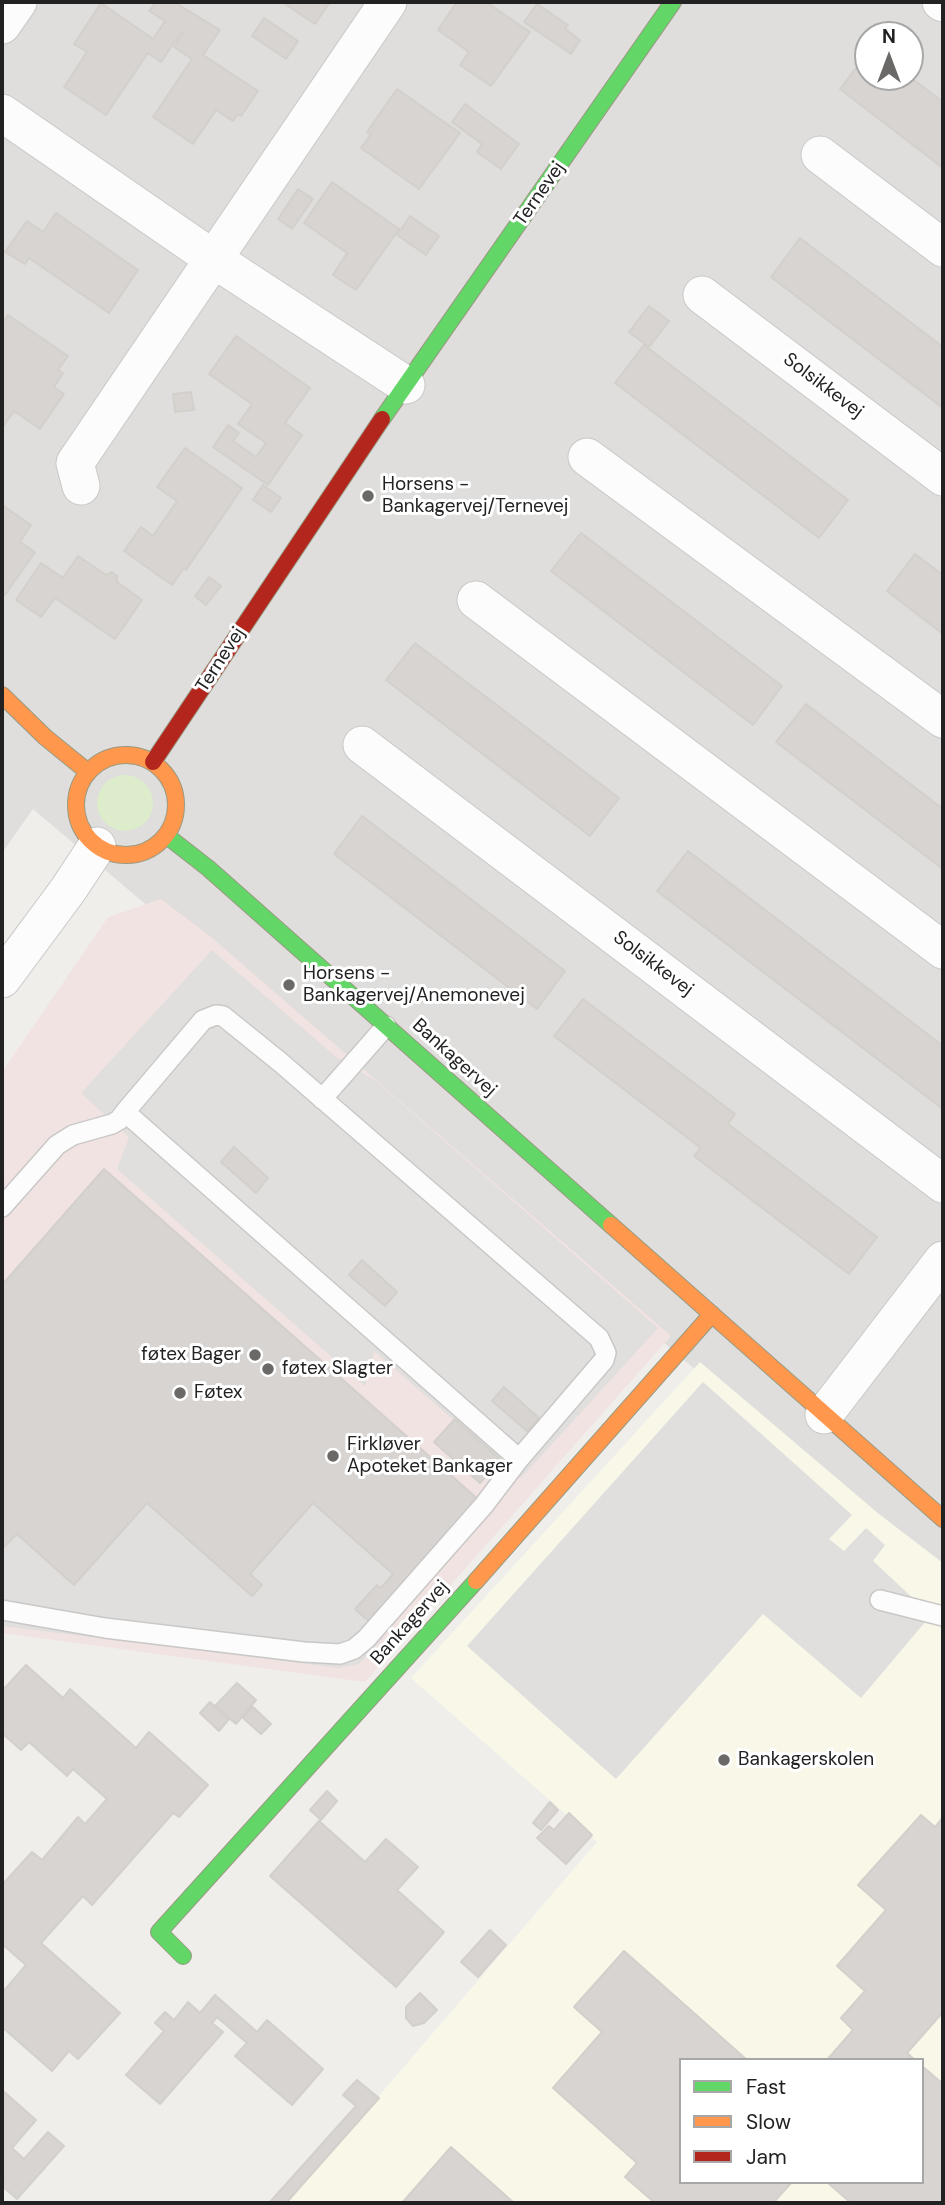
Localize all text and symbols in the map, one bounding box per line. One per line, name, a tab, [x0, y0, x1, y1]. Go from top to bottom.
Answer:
north arrow	[854, 21, 924, 91]
text: N	[882, 24, 896, 49]
street label: Ternevej	[510, 158, 570, 230]
street label: Solsikkevej	[778, 348, 868, 424]
place label: Horsens - Bankagervej/Ternevej	[382, 474, 568, 518]
marker: Horsens - Bankagervej/Ternevej	[360, 488, 376, 504]
street label: Ternevej	[192, 623, 250, 697]
street label: Solsikkevej	[608, 926, 698, 1002]
place label: Horsens - Bankagervej/Anemonevej	[303, 963, 525, 1007]
marker: Horsens - Bankagervej/Anemonevej	[281, 977, 297, 993]
street label: Bankagervej	[407, 1014, 501, 1102]
place label: føtex Bager	[141, 1344, 241, 1366]
marker: føtex Bager	[247, 1347, 263, 1363]
place label: føtex Slagter	[282, 1358, 393, 1380]
marker: føtex Slagter	[260, 1361, 276, 1377]
place label: Føtex	[194, 1382, 242, 1404]
marker: Føtex	[172, 1385, 188, 1401]
place label: Firkløver Apoteket Bankager	[347, 1434, 513, 1478]
marker: Firkløver Apoteket Bankager	[325, 1448, 341, 1464]
street label: Bankagervej	[366, 1576, 454, 1670]
place label: Bankagerskolen	[738, 1749, 874, 1771]
marker: Bankagerskolen	[716, 1752, 732, 1768]
legend	[679, 2058, 924, 2184]
text: Fast	[746, 2073, 786, 2101]
text: Slow	[746, 2108, 791, 2136]
text: Jam	[746, 2143, 787, 2171]

